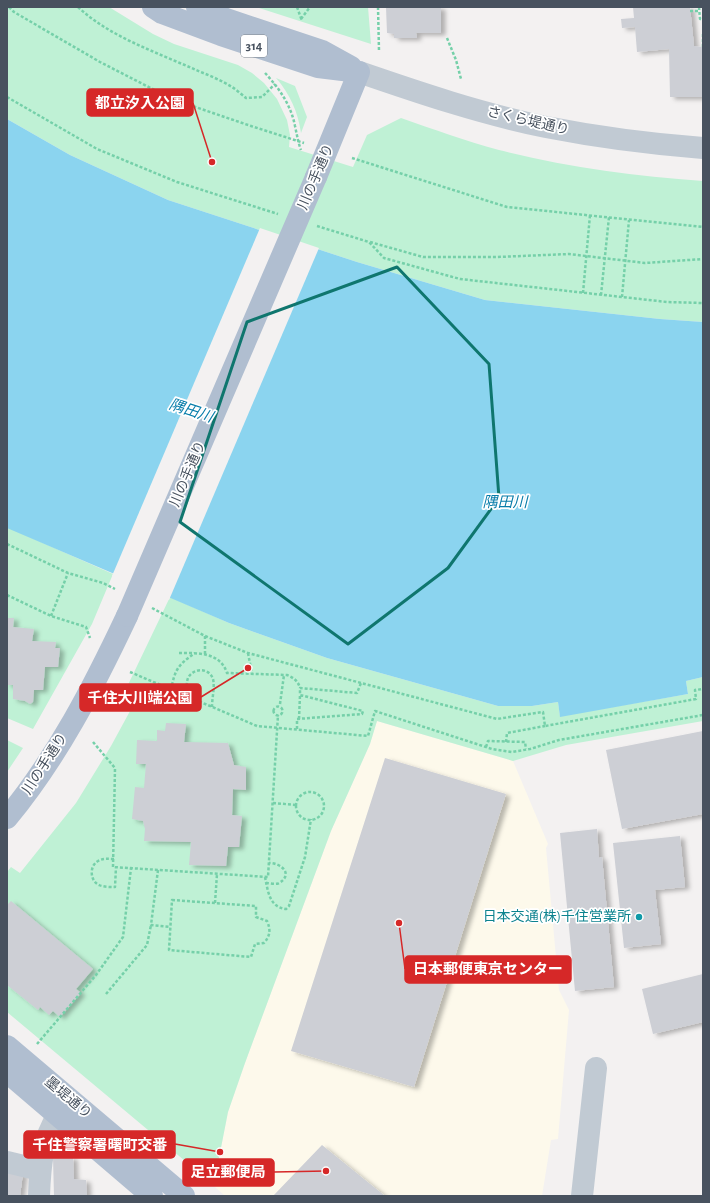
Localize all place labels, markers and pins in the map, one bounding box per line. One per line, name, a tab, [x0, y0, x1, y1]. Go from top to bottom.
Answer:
callout: 都立汐入公園	[87, 89, 193, 116]
callout: 千住大川端公園	[80, 684, 201, 711]
place label: 日本交通(株)千住営業所	[483, 909, 631, 924]
marker: 日本交通(株)千住営業所	[634, 912, 644, 922]
callout: 日本郵便東京センター	[405, 956, 571, 983]
callout: 千住警察署曙町交番	[24, 1131, 175, 1158]
callout: 足立郵便局	[183, 1159, 274, 1186]

